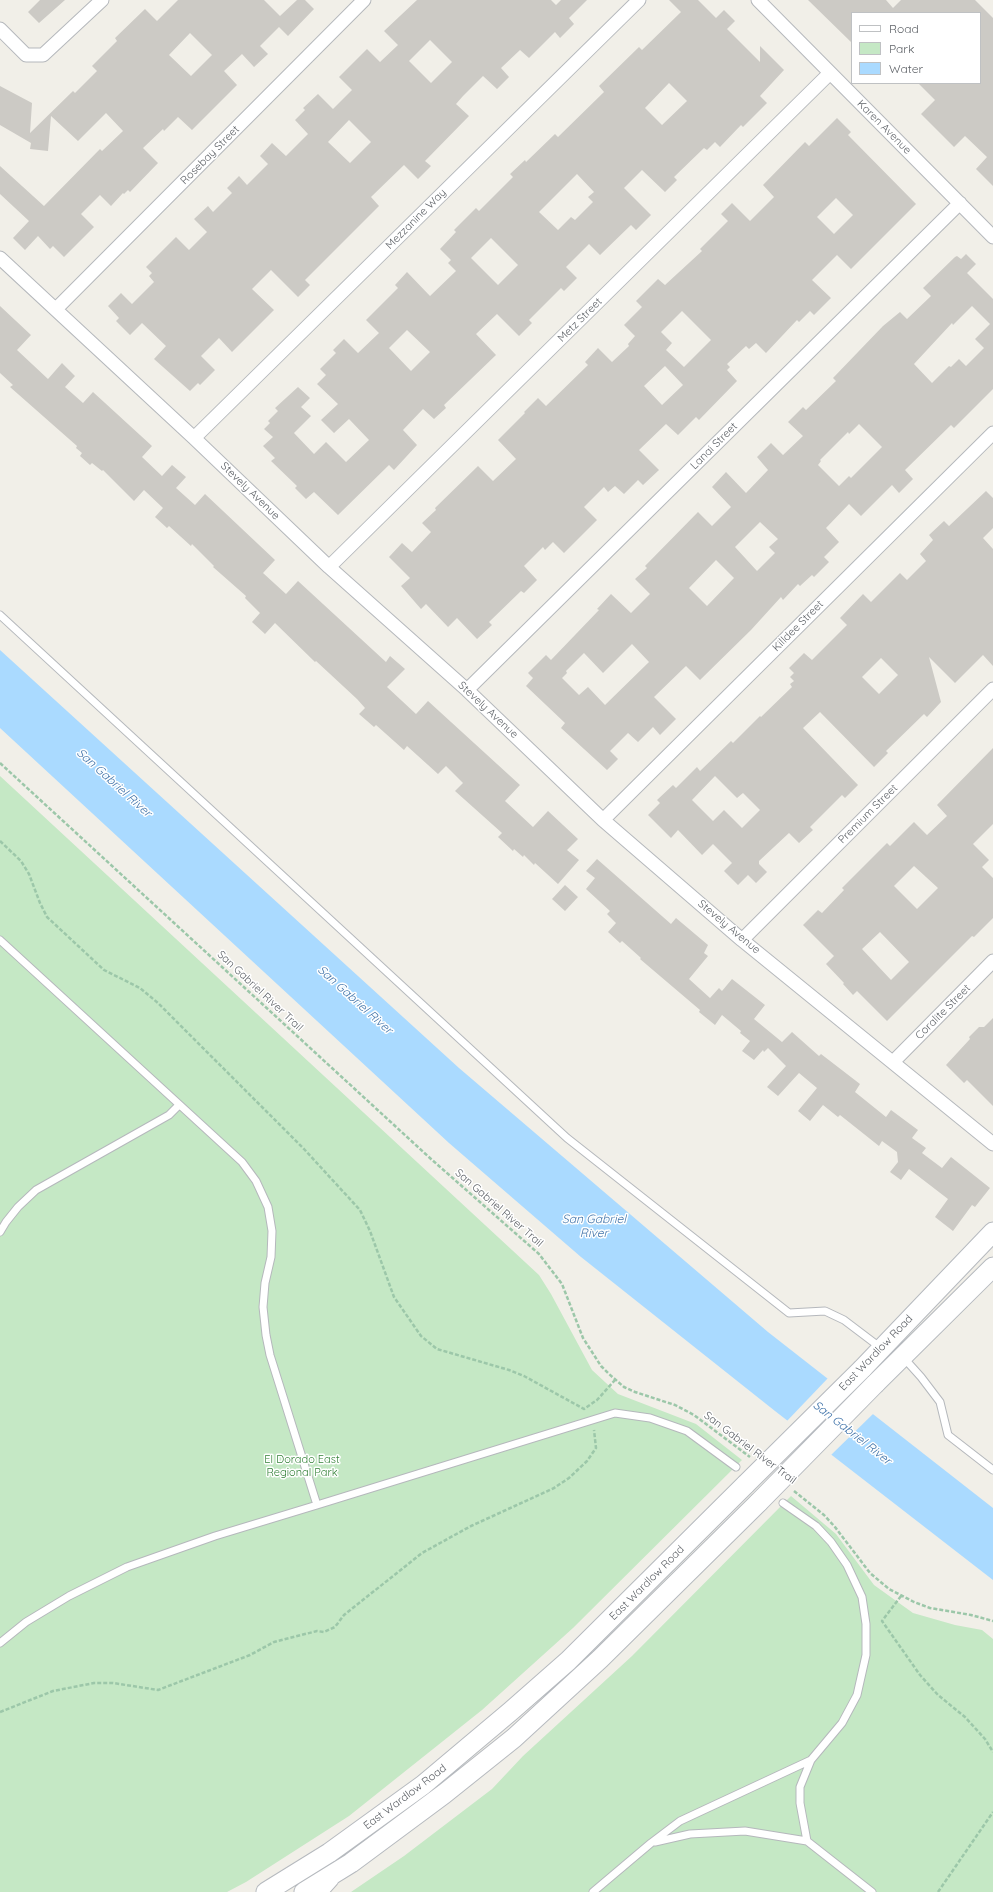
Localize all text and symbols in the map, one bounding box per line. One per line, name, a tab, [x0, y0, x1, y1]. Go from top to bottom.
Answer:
legend	[851, 12, 981, 84]
text: Road	[889, 21, 919, 36]
text: Park	[889, 41, 914, 56]
text: Water	[889, 61, 923, 76]
street label: Karen Avenue	[854, 97, 914, 157]
street label: Rosebay Street	[178, 123, 242, 187]
street label: Mezzanine Way	[383, 186, 449, 252]
street label: Metz Street	[555, 295, 605, 345]
street label: Lanai Street	[688, 420, 740, 472]
street label: Stevely Avenue	[218, 459, 282, 523]
street label: Killdee Street	[770, 598, 826, 654]
street label: Stevely Avenue	[455, 679, 521, 741]
water label: San Gabriel River	[74, 746, 154, 820]
street label: Premium Street	[836, 782, 900, 846]
street label: Stevely Avenue	[695, 897, 763, 957]
street label: San Gabriel River Trail	[214, 948, 306, 1034]
water label: San Gabriel River	[315, 963, 395, 1037]
street label: Coralite Street	[913, 982, 973, 1042]
street label: San Gabriel River Trail	[452, 1166, 546, 1250]
water label: San Gabriel River	[562, 1212, 626, 1240]
street label: East Wardlow Road	[836, 1312, 916, 1394]
water label: San Gabriel River	[810, 1398, 894, 1468]
street label: San Gabriel River Trail	[701, 1409, 799, 1487]
park label: El Dorado East Regional Park	[264, 1453, 340, 1479]
street label: East Wardlow Road	[607, 1543, 687, 1623]
street label: East Wardlow Road	[361, 1762, 449, 1832]

